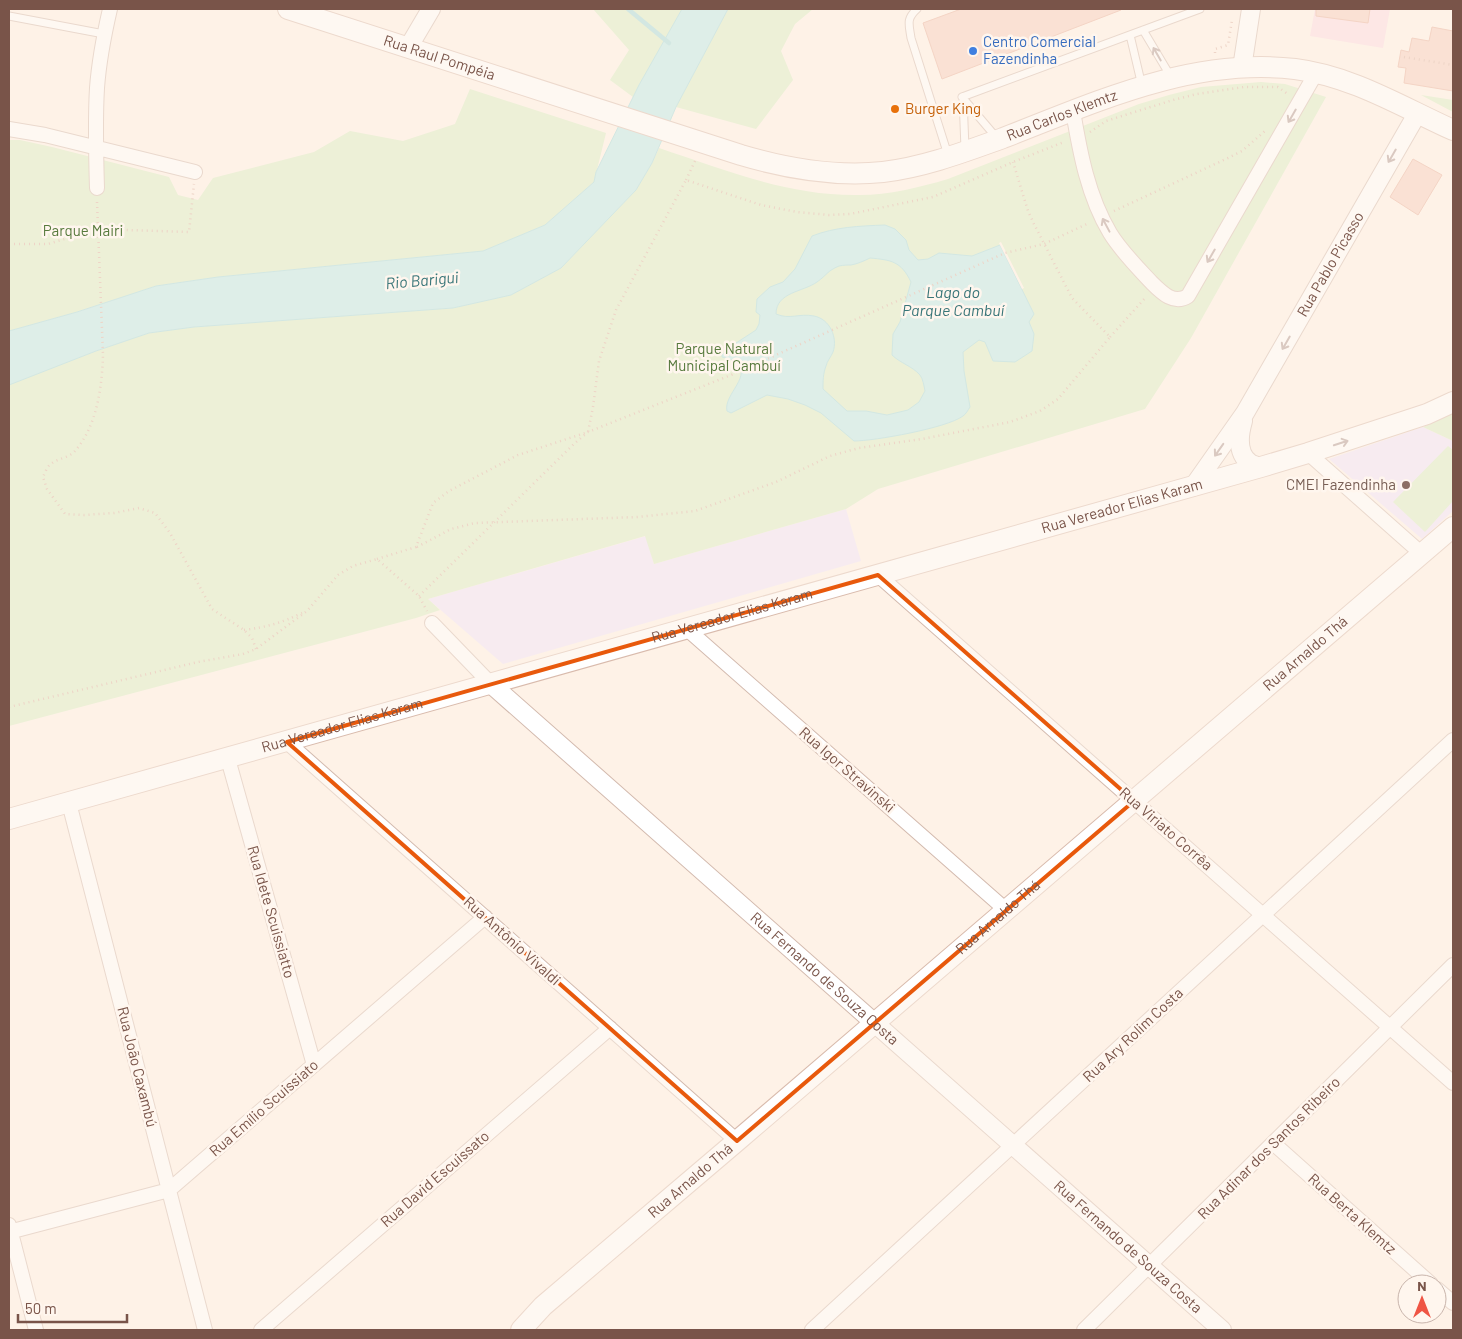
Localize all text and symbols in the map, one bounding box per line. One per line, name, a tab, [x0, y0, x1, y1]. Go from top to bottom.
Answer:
street label: Rua Raul Pompéia	[382, 30, 498, 83]
place label: Centro Comercial Fazendinha	[983, 32, 1096, 67]
marker: Centro Comercial Fazendinha	[967, 45, 979, 57]
one-way arrow	[1152, 47, 1162, 61]
street label: Rua Carlos Klemtz	[1003, 85, 1120, 144]
place label: Burger King	[905, 99, 981, 117]
marker: Burger King	[889, 103, 901, 115]
one-way arrow	[1287, 108, 1297, 122]
one-way arrow	[1387, 149, 1397, 163]
street label: Rua Pablo Picasso	[1292, 208, 1367, 319]
one-way arrow	[1100, 219, 1110, 233]
park label: Parque Mairi	[43, 221, 123, 239]
one-way arrow	[1205, 249, 1215, 263]
water label: Rio Barigui	[385, 267, 459, 292]
water label: Lago do Parque Cambuí	[902, 282, 1006, 319]
one-way arrow	[1280, 335, 1290, 349]
park label: Parque Natural Municipal Cambuí	[667, 339, 781, 374]
one-way arrow	[1332, 437, 1348, 447]
one-way arrow	[1214, 443, 1224, 457]
street label: Rua Vereador Elias Karam	[1039, 474, 1204, 536]
place label: CMEI Fazendinha	[1286, 475, 1396, 493]
marker: CMEI Fazendinha	[1400, 479, 1412, 491]
street label: Rua Vereador Elias Karam	[649, 584, 814, 646]
street label: Rua Arnaldo Thá	[1259, 612, 1351, 694]
street label: Rua Vereador Elias Karam	[259, 693, 424, 756]
street label: Rua Igor Stravinski	[796, 723, 899, 816]
street label: Rua Viriato Corrêa	[1116, 783, 1217, 874]
street label: Rua Idete Scuissiatto	[244, 843, 299, 980]
street label: Rua Arnaldo Thá	[951, 875, 1043, 958]
street label: Rua Antônio Vivaldi	[461, 892, 565, 988]
street label: Rua Fernando de Souza Costa	[747, 908, 903, 1048]
street label: Rua Ary Rolim Costa	[1079, 983, 1186, 1085]
street label: Rua João Caxambú	[114, 1005, 162, 1129]
street label: Rua Emílio Scuissiato	[205, 1055, 322, 1159]
street label: Rua Adinar dos Santos Ribeiro	[1193, 1072, 1343, 1222]
street label: Rua David Escuissato	[376, 1126, 492, 1230]
street label: Rua Arnaldo Thá	[644, 1139, 736, 1221]
street label: Rua Berta Klemtz	[1305, 1169, 1401, 1258]
street label: Rua Fernando de Souza Costa	[1051, 1176, 1206, 1316]
north arrow	[1397, 1274, 1447, 1324]
text: N	[1417, 1277, 1427, 1294]
scale bar	[18, 1292, 126, 1324]
text: 50 m	[25, 1299, 57, 1317]

